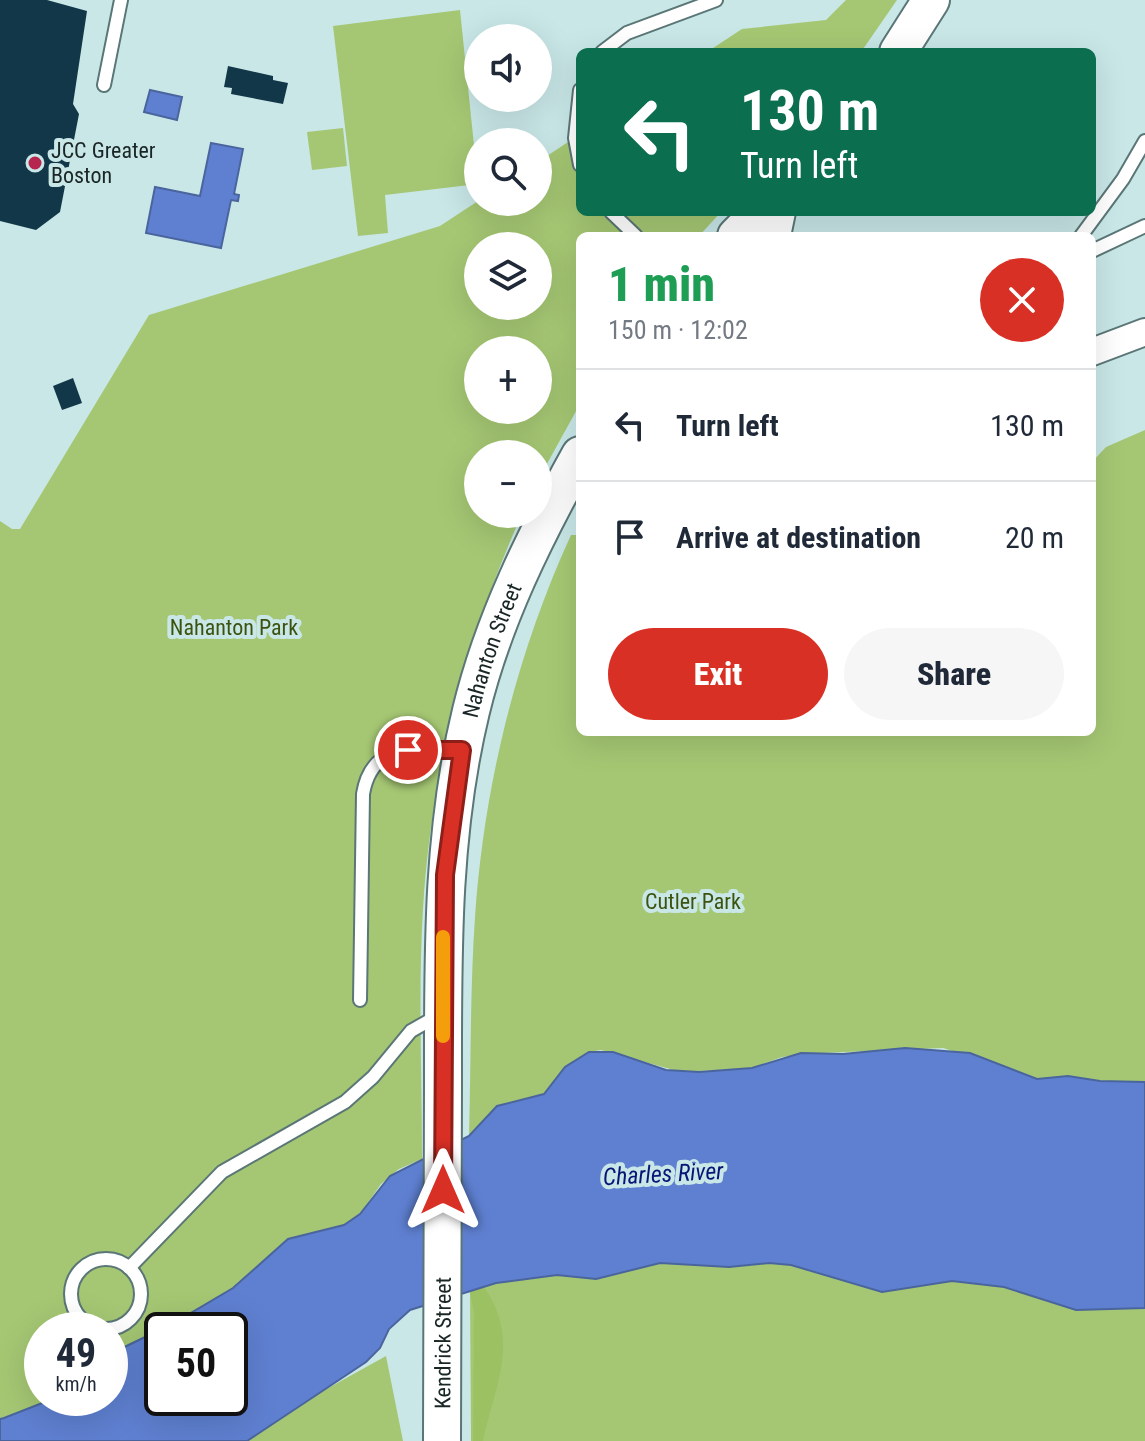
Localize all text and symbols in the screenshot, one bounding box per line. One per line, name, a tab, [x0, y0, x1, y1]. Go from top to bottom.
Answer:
map controls	[464, 24, 552, 528]
button: sound	[464, 24, 552, 112]
text: 130 m	[740, 78, 879, 144]
icon: left	[608, 80, 712, 184]
button: search	[464, 128, 552, 216]
place label: JCC Greater Boston	[51, 138, 156, 188]
text: Turn left	[740, 145, 858, 187]
marker: JCC Greater Boston	[26, 154, 44, 172]
button: layers	[464, 232, 552, 320]
text: 1 min	[608, 256, 715, 313]
button: close	[980, 258, 1064, 342]
text: 150 m · 12:02	[608, 315, 748, 345]
button: +	[464, 336, 552, 424]
icon: left	[608, 403, 652, 447]
text: Turn left	[676, 408, 779, 443]
text: 130 m	[990, 408, 1064, 443]
button: −	[464, 440, 552, 528]
icon: arrive	[608, 515, 652, 559]
text: Arrive at destination	[676, 520, 921, 555]
text: 20 m	[1005, 520, 1064, 555]
street label: Nahanton Street	[457, 579, 526, 720]
park label: Nahanton Park	[170, 615, 298, 640]
button: Exit	[608, 628, 828, 720]
button: Share	[844, 628, 1064, 720]
pin	[374, 716, 442, 784]
icon: arrive	[386, 728, 430, 772]
park label: Cutler Park	[645, 889, 741, 914]
position arrow	[401, 1148, 485, 1232]
water label: Charles River	[602, 1157, 725, 1191]
street label: Kendrick Street	[430, 1277, 455, 1409]
speed limit sign: 50	[144, 1312, 248, 1416]
text: 49	[56, 1330, 96, 1377]
text: km/h	[55, 1372, 97, 1396]

